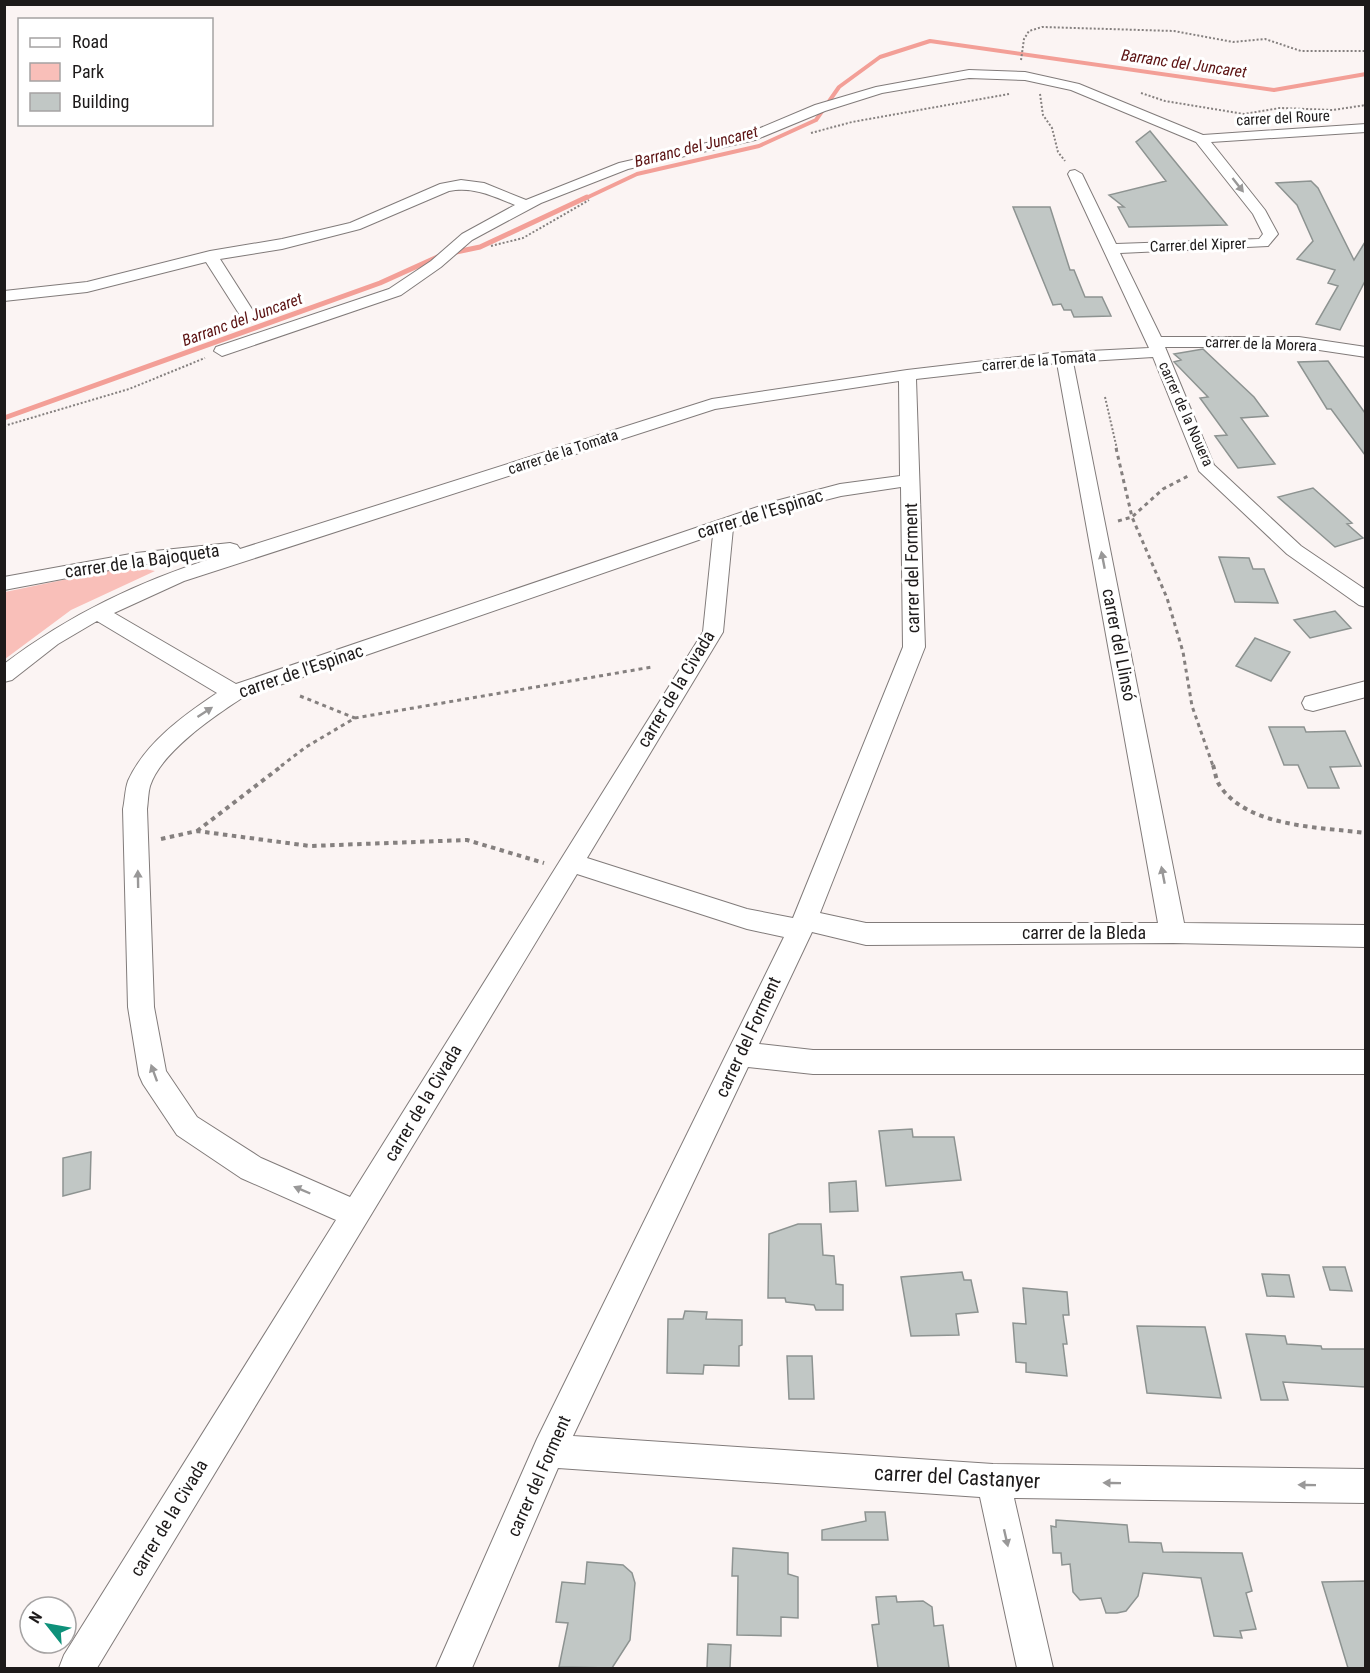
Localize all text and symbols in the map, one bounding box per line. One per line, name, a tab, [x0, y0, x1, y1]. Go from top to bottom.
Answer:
legend	[18, 18, 213, 126]
text: Road	[72, 31, 108, 52]
water label: Barranc del Juncaret	[1120, 45, 1248, 82]
text: Park	[72, 61, 104, 82]
text: Building	[72, 91, 129, 112]
street label: carrer del Roure	[1236, 107, 1330, 129]
water label: Barranc del Juncaret	[632, 122, 760, 171]
one-way arrow	[1231, 177, 1243, 192]
street label: Carrer del Xiprer	[1150, 234, 1247, 256]
water label: Barranc del Juncaret	[179, 289, 305, 350]
street label: carrer de la Morera	[1205, 333, 1317, 355]
street label: carrer de la Tomata	[981, 347, 1097, 375]
street label: carrer de la Nouera	[1155, 359, 1217, 469]
street label: carrer de la Tomata	[506, 426, 620, 478]
street label: carrer de l'Espinac	[694, 484, 825, 543]
street label: carrer del Forment	[900, 503, 923, 633]
street label: carrer de la Bajoqueta	[63, 539, 221, 582]
one-way arrow	[1098, 550, 1107, 569]
street label: carrer del Llinsó	[1098, 587, 1141, 703]
street label: carrer de la Civada	[633, 627, 719, 751]
street label: carrer de l'Espinac	[236, 639, 366, 702]
one-way arrow	[197, 707, 213, 718]
one-way arrow	[1158, 866, 1167, 885]
one-way arrow	[133, 870, 142, 889]
street label: carrer de la Bleda	[1022, 922, 1146, 943]
street label: carrer del Forment	[710, 973, 785, 1100]
street label: carrer de la Civada	[380, 1041, 466, 1165]
one-way arrow	[149, 1063, 159, 1081]
one-way arrow	[292, 1185, 310, 1195]
street label: carrer del Forment	[502, 1412, 575, 1540]
street label: carrer de la Civada	[126, 1456, 212, 1580]
street label: carrer del Castanyer	[873, 1461, 1041, 1493]
one-way arrow	[1103, 1478, 1122, 1487]
one-way arrow	[1298, 1480, 1317, 1490]
one-way arrow	[1002, 1529, 1011, 1548]
north arrow	[18, 1595, 78, 1655]
text: N	[25, 1608, 46, 1627]

